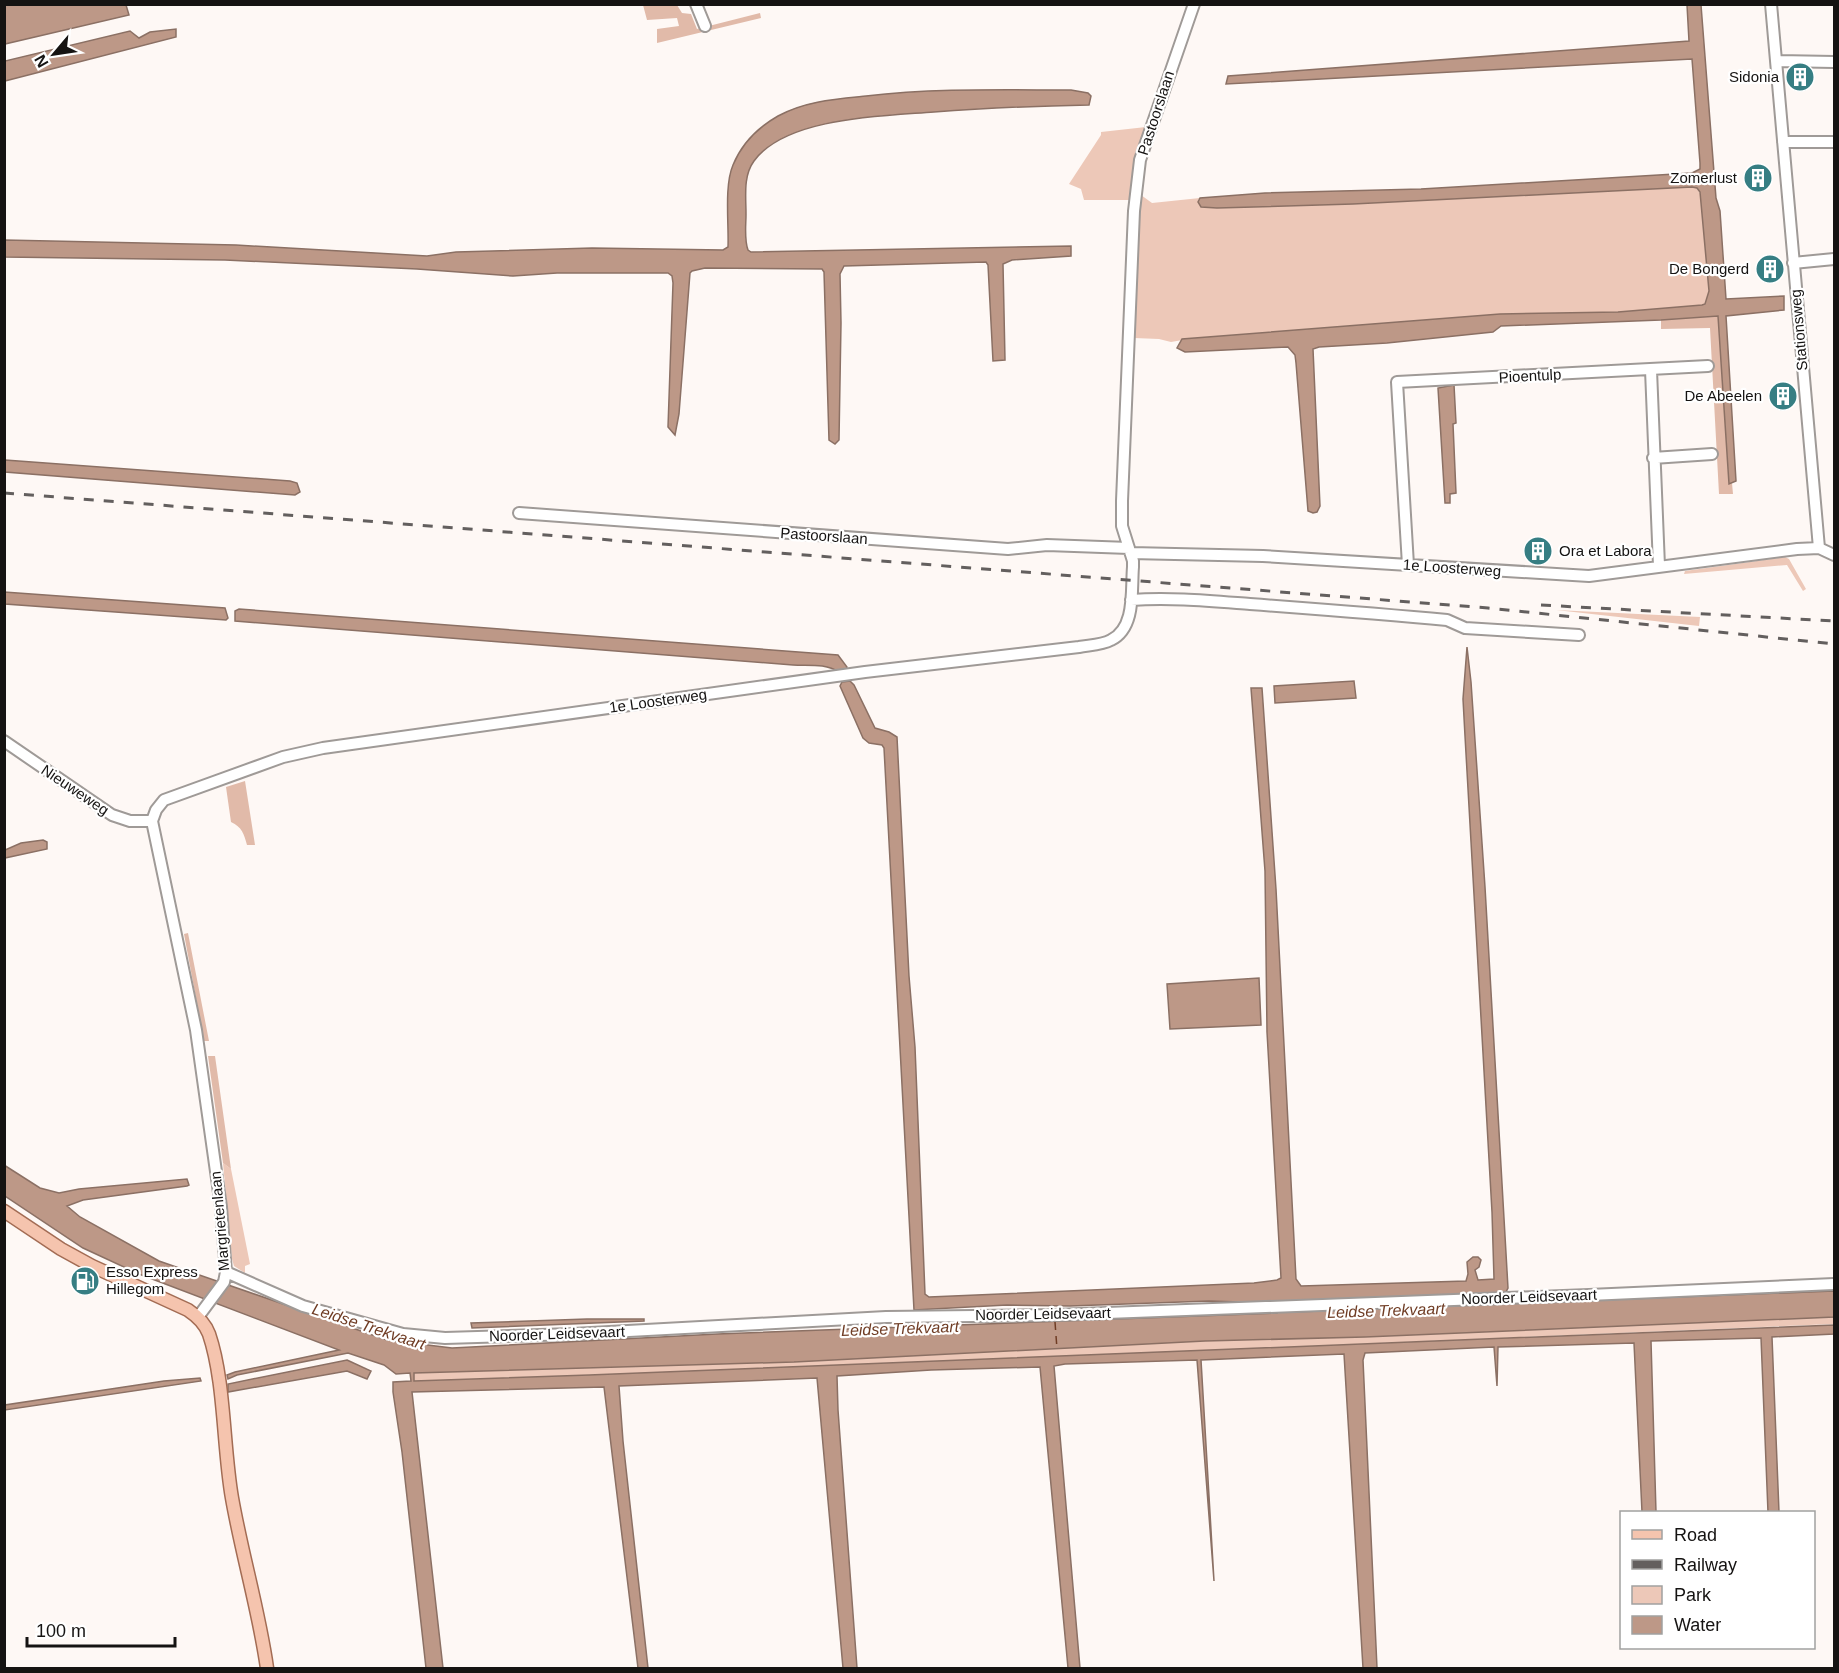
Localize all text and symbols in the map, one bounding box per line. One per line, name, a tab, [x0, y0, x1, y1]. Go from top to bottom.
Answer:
north arrow	[24, 24, 84, 84]
text: N	[31, 52, 52, 70]
building icon: Sidonia	[1784, 61, 1816, 93]
place label: Sidonia	[1729, 68, 1780, 85]
street label: Pastoorslaan	[1134, 69, 1177, 157]
building icon: Zomerlust	[1742, 162, 1774, 194]
place label: Zomerlust	[1670, 169, 1738, 186]
building icon: De Bongerd	[1754, 253, 1786, 285]
place label: De Bongerd	[1669, 260, 1749, 277]
street label: Stationsweg	[1786, 289, 1811, 371]
street label: Pioentulp	[1498, 365, 1562, 386]
building icon: De Abeelen	[1767, 380, 1799, 412]
place label: De Abeelen	[1684, 387, 1762, 404]
street label: Pastoorslaan	[780, 524, 868, 547]
building icon: Ora et Labora	[1522, 535, 1554, 567]
place label: Ora et Labora	[1559, 542, 1652, 559]
street label: 1e Loosterweg	[1402, 556, 1502, 579]
street label: 1e Loosterweg	[608, 685, 708, 716]
street label: Nieuweweg	[38, 761, 112, 818]
street label: Margrietenlaan	[207, 1170, 232, 1272]
place label: Esso Express Hillegom	[106, 1263, 198, 1297]
fuel station icon: Esso Express Hillegom	[69, 1265, 101, 1297]
street label: Noorder Leidsevaart	[1461, 1286, 1598, 1307]
water label: Leidse Trekvaart	[310, 1300, 428, 1353]
water label: Leidse Trekvaart	[1327, 1300, 1446, 1321]
street label: Noorder Leidsevaart	[975, 1304, 1112, 1323]
water label: Leidse Trekvaart	[841, 1318, 960, 1339]
street label: Noorder Leidsevaart	[489, 1323, 626, 1344]
legend	[1620, 1511, 1815, 1649]
text: Road	[1674, 1525, 1717, 1545]
text: Railway	[1674, 1555, 1737, 1575]
text: Park	[1674, 1585, 1712, 1605]
scale bar	[27, 1610, 176, 1648]
text: Water	[1674, 1615, 1721, 1635]
text: 100 m	[36, 1621, 86, 1641]

